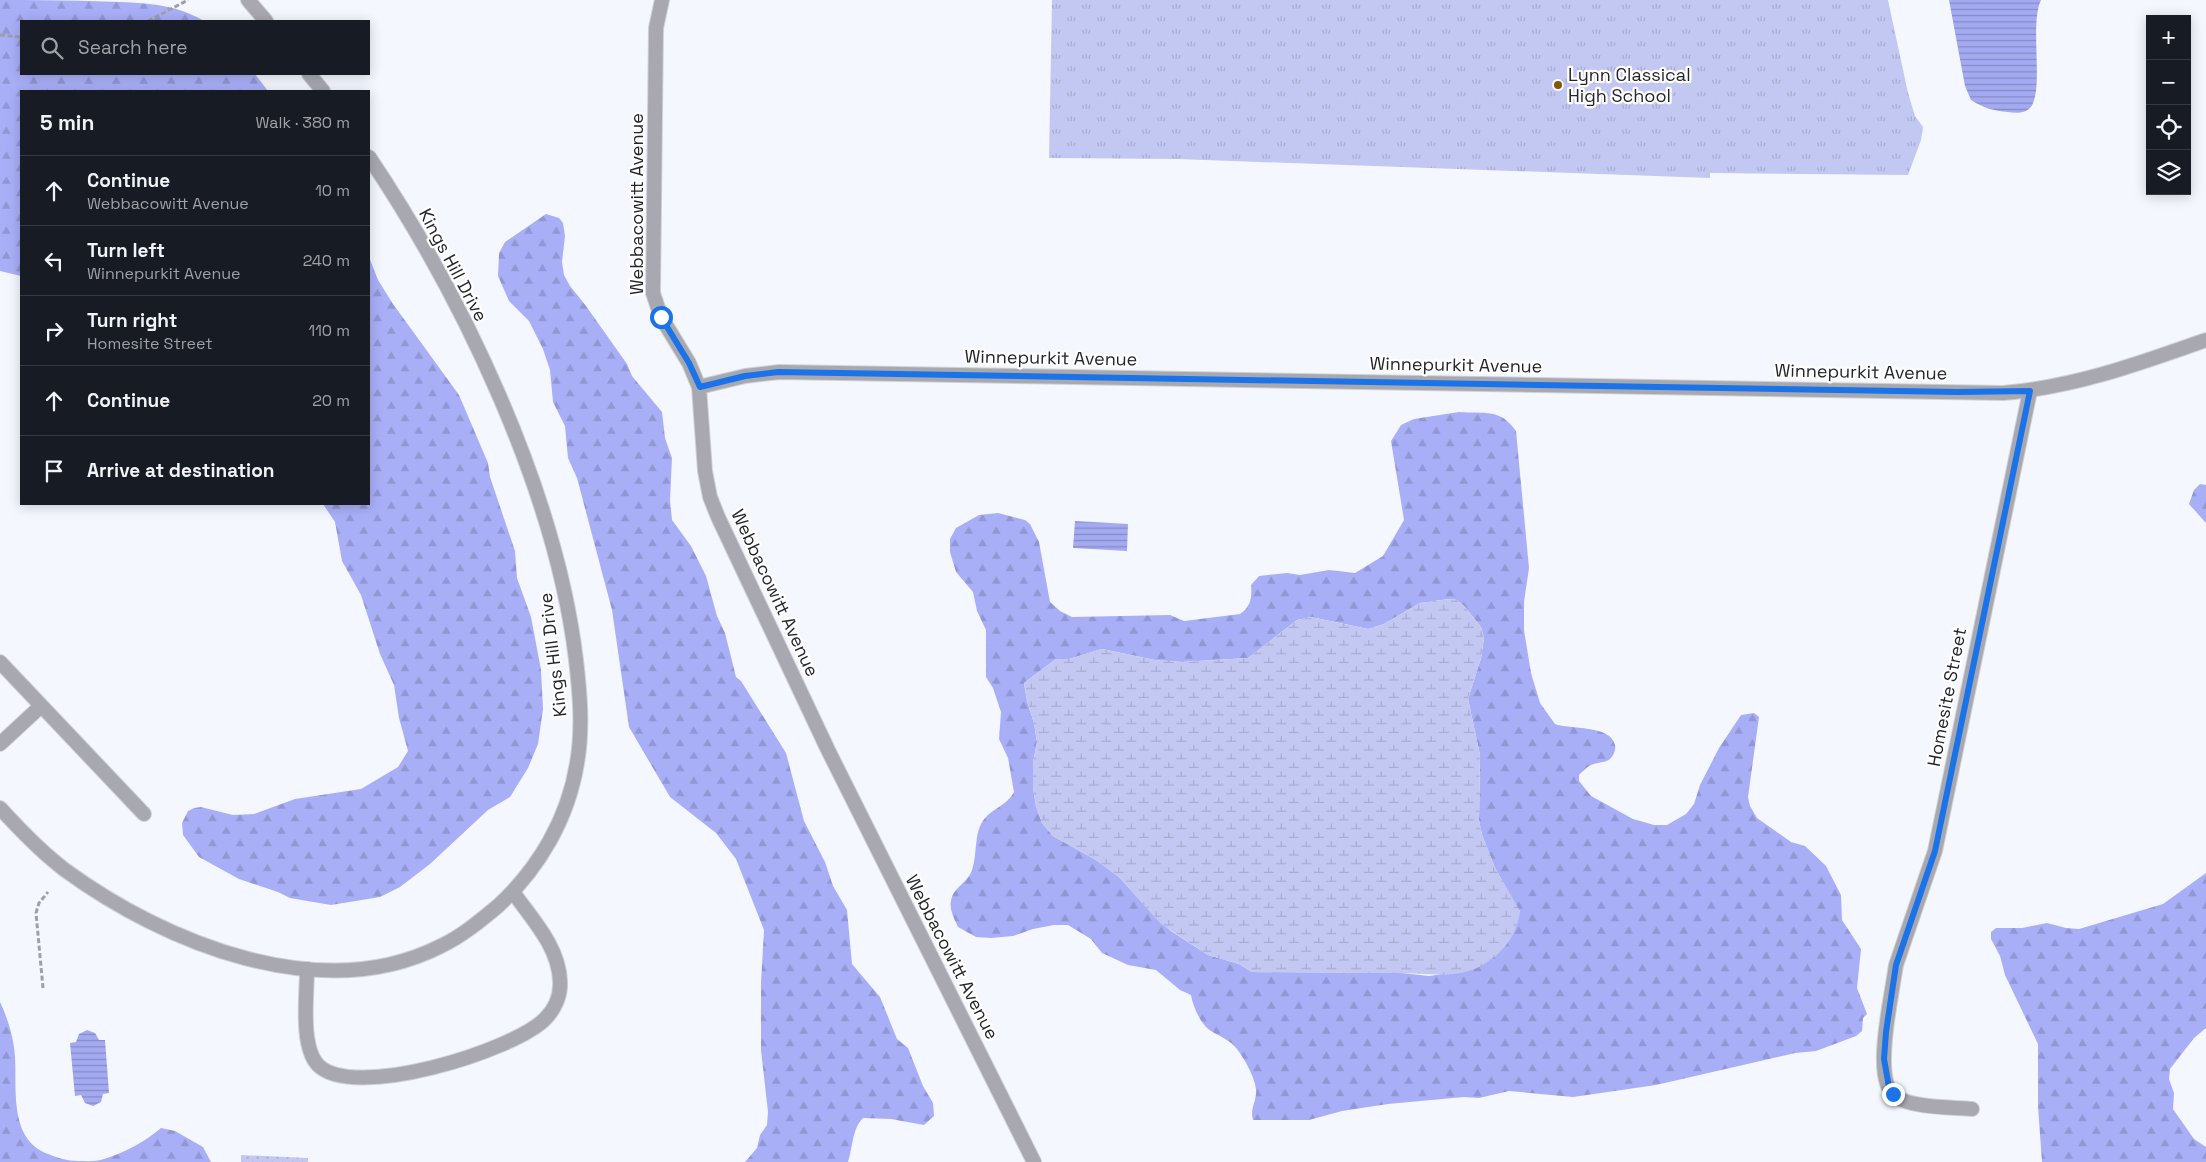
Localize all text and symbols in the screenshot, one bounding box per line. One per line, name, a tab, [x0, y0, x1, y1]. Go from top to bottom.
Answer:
map controls	[2146, 15, 2191, 195]
button: +	[2146, 15, 2191, 60]
search box	[20, 20, 370, 75]
icon: search	[38, 34, 66, 62]
text: Search here	[78, 35, 188, 60]
button: −	[2146, 60, 2191, 105]
place label: Lynn Classical High School	[1568, 63, 1691, 107]
marker: Lynn Classical High School	[1552, 79, 1564, 91]
button: locate	[2146, 105, 2191, 150]
text: 5 min	[40, 109, 94, 136]
text: Walk · 380 m	[255, 112, 350, 133]
street label: Webbacowitt Avenue	[625, 113, 648, 295]
button: layers	[2146, 150, 2191, 195]
text: Continue	[87, 168, 170, 193]
icon: ahead	[40, 177, 68, 205]
text: 10 m	[315, 180, 350, 201]
text: Webbacowitt Avenue	[87, 193, 249, 214]
street label: Kings Hill Drive	[414, 204, 493, 325]
text: Turn left	[87, 238, 165, 263]
icon: left	[40, 247, 68, 275]
text: 240 m	[303, 250, 350, 271]
text: Winnepurkit Avenue	[87, 263, 240, 284]
route start	[650, 306, 673, 329]
text: Turn right	[87, 308, 177, 333]
icon: right	[40, 317, 68, 345]
text: 110 m	[308, 320, 350, 341]
text: Homesite Street	[87, 333, 213, 354]
street label: Winnepurkit Avenue	[965, 344, 1138, 371]
street label: Winnepurkit Avenue	[1370, 351, 1543, 378]
street label: Winnepurkit Avenue	[1775, 358, 1948, 385]
icon: ahead	[40, 387, 68, 415]
text: Continue	[87, 388, 170, 413]
text: 20 m	[312, 390, 350, 411]
icon: arrive	[40, 457, 68, 485]
text: Arrive at destination	[87, 458, 275, 483]
street label: Webbacowitt Avenue	[727, 505, 824, 680]
street label: Kings Hill Drive	[533, 592, 572, 718]
street label: Homesite Street	[1922, 625, 1971, 768]
street label: Webbacowitt Avenue	[901, 870, 1004, 1043]
route end	[1882, 1083, 1905, 1106]

